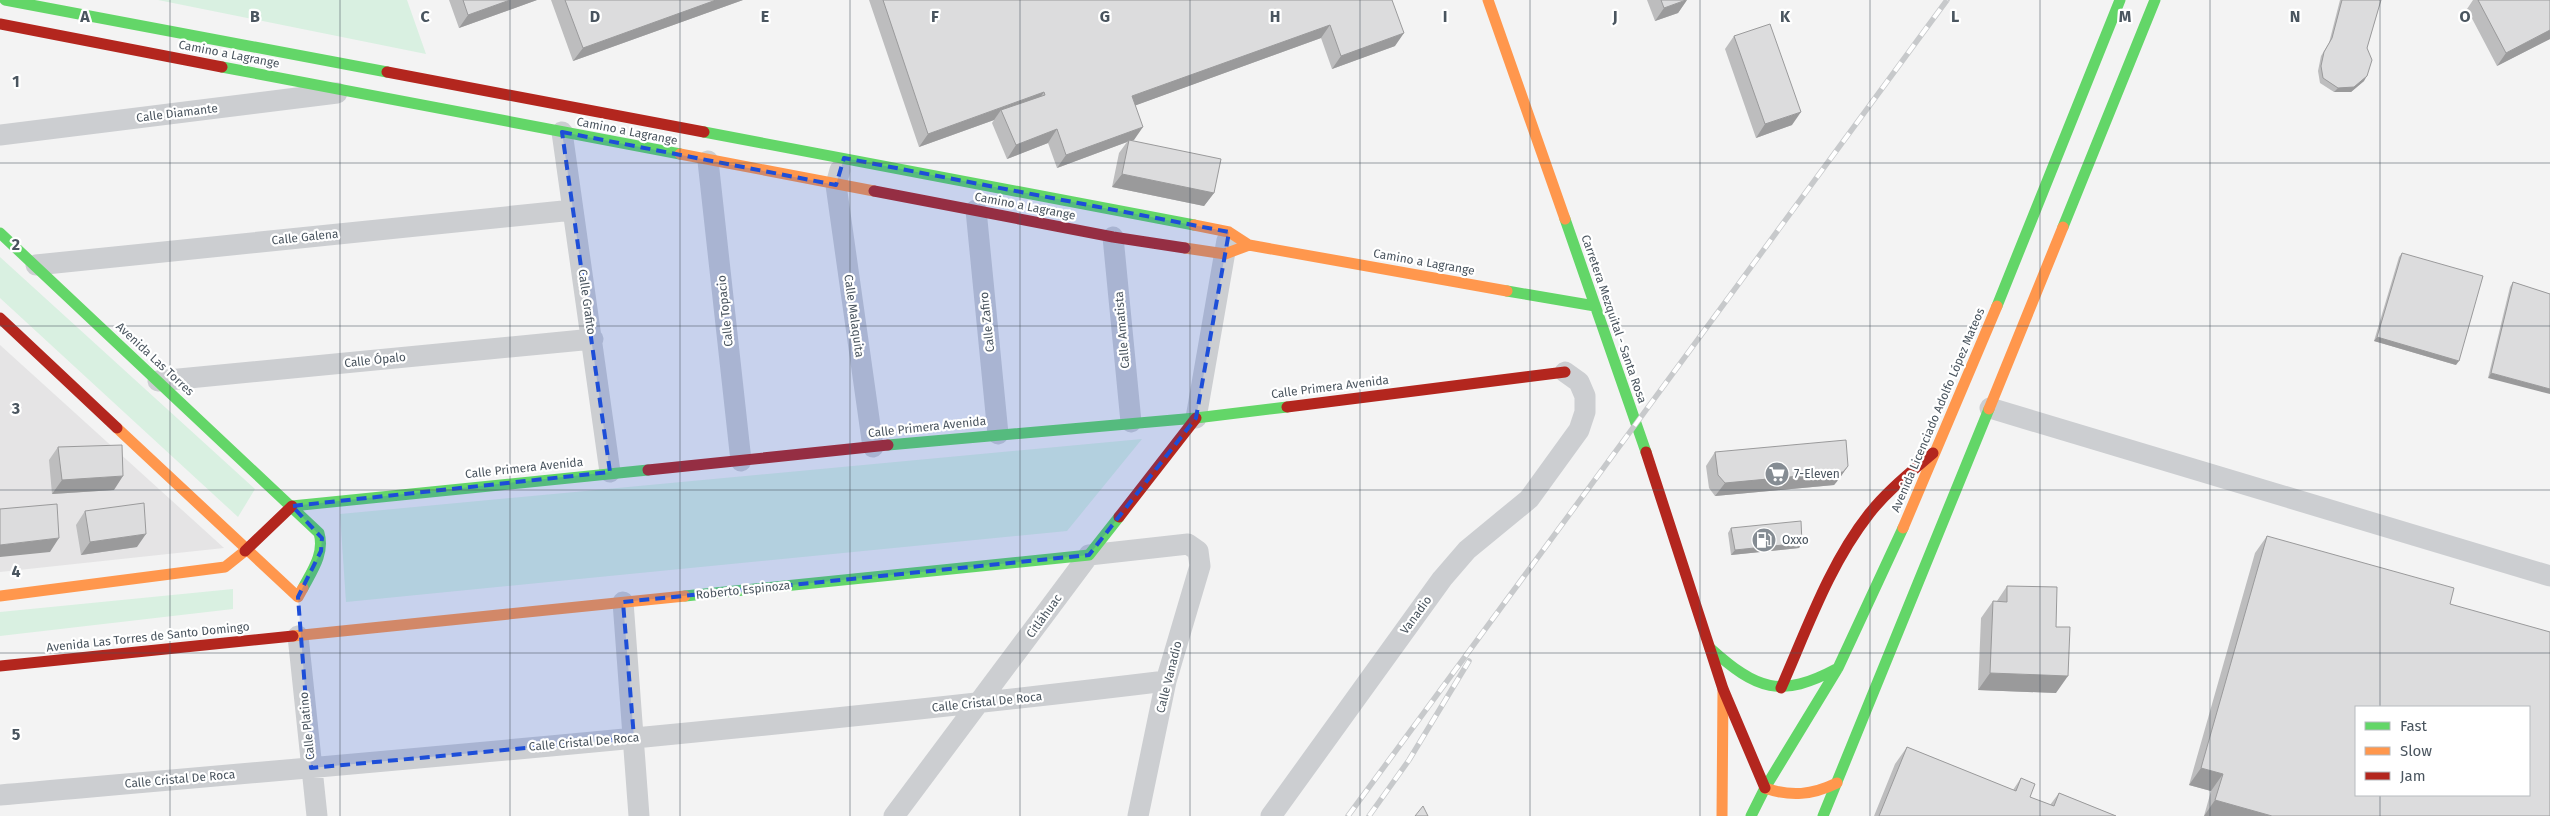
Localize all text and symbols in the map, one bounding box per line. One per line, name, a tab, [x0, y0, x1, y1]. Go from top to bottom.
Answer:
text: A	[79, 7, 90, 26]
text: B	[250, 7, 260, 26]
text: C	[420, 7, 430, 26]
text: D	[590, 7, 600, 26]
text: E	[761, 7, 769, 26]
text: F	[931, 7, 939, 26]
text: G	[1100, 7, 1110, 26]
text: H	[1270, 7, 1280, 26]
text: I	[1443, 7, 1447, 26]
text: J	[1611, 7, 1618, 26]
text: K	[1780, 7, 1791, 26]
text: L	[1951, 7, 1959, 26]
text: M	[2119, 7, 2132, 26]
text: N	[2290, 7, 2300, 26]
text: O	[2459, 7, 2471, 26]
street label: Camino a Lagrange	[177, 37, 281, 71]
text: 1	[12, 72, 20, 91]
street label: Calle Diamante	[136, 101, 218, 125]
street label: Camino a Lagrange	[575, 114, 679, 148]
street label: Camino a Lagrange	[973, 189, 1077, 223]
street label: Calle Galena	[271, 227, 339, 247]
street label: Carretera Mezquital - Santa Rosa	[1579, 233, 1649, 405]
text: 2	[12, 235, 20, 254]
street label: Camino a Lagrange	[1372, 246, 1476, 278]
street label: Calle Grafito	[575, 268, 599, 336]
street label: Calle Malaquita	[841, 274, 867, 358]
street label: Calle Topacio	[714, 275, 736, 347]
street label: Calle Zafiro	[977, 291, 997, 353]
street label: Calle Amatista	[1112, 291, 1132, 369]
street label: Avenida Licenciado Adolfo López Mateos	[1888, 305, 1988, 514]
street label: Avenida Las Torres	[113, 319, 197, 399]
street label: Calle Ópalo	[343, 349, 407, 370]
street label: Calle Primera Avenida	[1270, 373, 1390, 401]
text: 3	[11, 399, 20, 418]
street label: Calle Primera Avenida	[867, 414, 987, 440]
street label: Calle Primera Avenida	[464, 455, 584, 481]
supermarket icon: 7-Eleven	[1764, 461, 1790, 487]
place label: 7-Eleven	[1794, 467, 1840, 481]
fuel station icon: Oxxo	[1751, 527, 1777, 553]
place label: Oxxo	[1782, 533, 1809, 547]
text: 4	[11, 562, 21, 581]
street label: Roberto Espinoza	[695, 578, 791, 602]
street label: Citláhuac	[1023, 591, 1065, 641]
street label: Vanadio	[1397, 593, 1435, 637]
street label: Avenida Las Torres de Santo Domingo	[46, 619, 250, 655]
street label: Calle Vanadio	[1153, 640, 1185, 714]
street label: Calle Cristal De Roca	[931, 689, 1043, 715]
street label: Calle Platino	[296, 691, 318, 761]
legend	[2355, 706, 2530, 796]
text: Fast	[2400, 717, 2427, 735]
text: 5	[12, 725, 21, 744]
street label: Calle Cristal De Roca	[528, 730, 640, 754]
text: Slow	[2400, 742, 2432, 760]
street label: Calle Cristal De Roca	[124, 767, 236, 791]
text: Jam	[2400, 767, 2426, 785]

